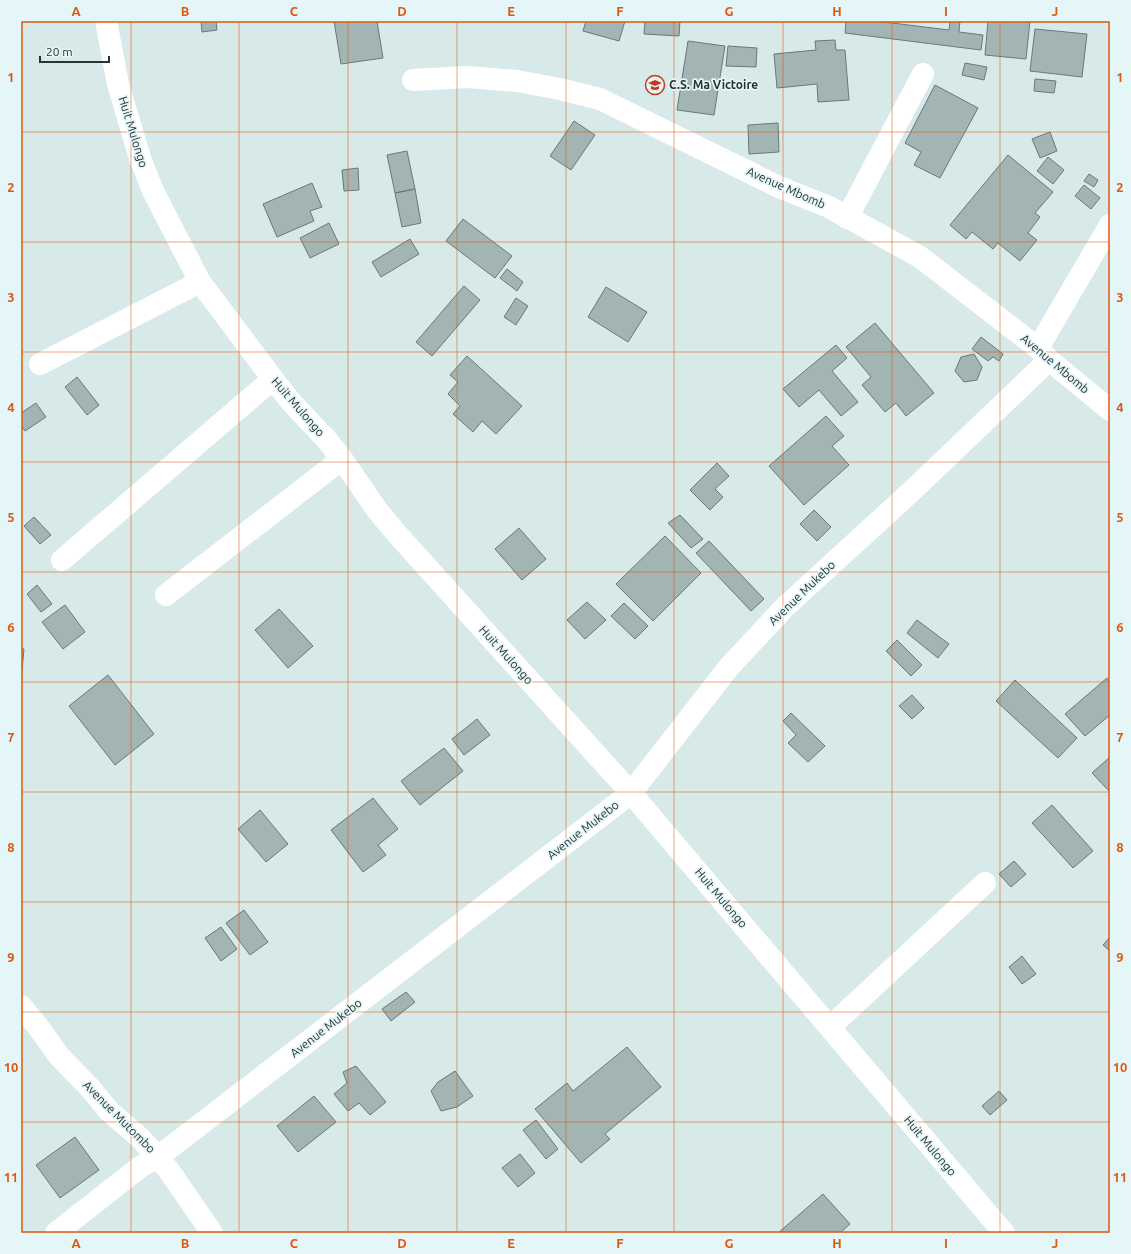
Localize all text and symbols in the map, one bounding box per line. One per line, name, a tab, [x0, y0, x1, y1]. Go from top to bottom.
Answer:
text: A	[71, 4, 81, 18]
text: B	[181, 4, 190, 18]
text: C	[290, 4, 299, 18]
text: D	[397, 4, 407, 18]
text: E	[507, 4, 515, 18]
text: F	[616, 4, 624, 18]
text: G	[725, 4, 734, 18]
text: H	[832, 4, 842, 18]
text: I	[944, 4, 948, 18]
text: J	[1052, 4, 1058, 18]
scale bar	[40, 38, 109, 64]
text: 20 m	[46, 45, 73, 58]
text: 1	[7, 70, 15, 84]
text: 1	[1116, 70, 1124, 84]
school or university icon: C.S. Ma Victoire	[644, 74, 666, 96]
place label: C.S. Ma Victoire	[669, 78, 758, 91]
street label: Huit Mulongo	[116, 95, 150, 169]
street label: Avenue Mbomb	[745, 164, 828, 211]
text: 2	[7, 180, 15, 194]
text: 2	[1116, 180, 1124, 194]
text: 3	[7, 290, 15, 304]
text: 3	[1116, 290, 1124, 304]
street label: Avenue Mbomb	[1019, 331, 1092, 396]
street label: Huit Mulongo	[269, 375, 328, 439]
text: 4	[7, 400, 15, 414]
text: 4	[1116, 400, 1124, 414]
text: 5	[7, 510, 15, 524]
text: 5	[1116, 510, 1124, 524]
street label: Avenue Mukebo	[766, 558, 837, 628]
text: 6	[7, 620, 15, 634]
text: 6	[1116, 620, 1124, 634]
street label: Huit Mulongo	[477, 623, 536, 686]
text: 7	[7, 730, 15, 744]
text: 7	[1116, 730, 1124, 744]
street label: Avenue Mukebo	[544, 798, 621, 862]
text: 8	[7, 840, 15, 854]
text: 8	[1116, 840, 1124, 854]
street label: Huit Mulongo	[693, 865, 750, 930]
text: 9	[7, 950, 15, 964]
text: 9	[1116, 950, 1124, 964]
street label: Avenue Mukebo	[287, 996, 364, 1060]
text: 10	[4, 1060, 18, 1074]
text: 10	[1113, 1060, 1127, 1074]
street label: Avenue Mutombo	[81, 1078, 158, 1155]
street label: Huit Mulongo	[902, 1113, 959, 1178]
text: 11	[4, 1170, 18, 1184]
text: 11	[1113, 1170, 1127, 1184]
text: A	[71, 1236, 81, 1250]
text: B	[181, 1236, 190, 1250]
text: C	[290, 1236, 299, 1250]
text: D	[397, 1236, 407, 1250]
text: E	[507, 1236, 515, 1250]
text: F	[616, 1236, 624, 1250]
text: G	[725, 1236, 734, 1250]
text: H	[832, 1236, 842, 1250]
text: I	[944, 1236, 948, 1250]
text: J	[1052, 1236, 1058, 1250]

